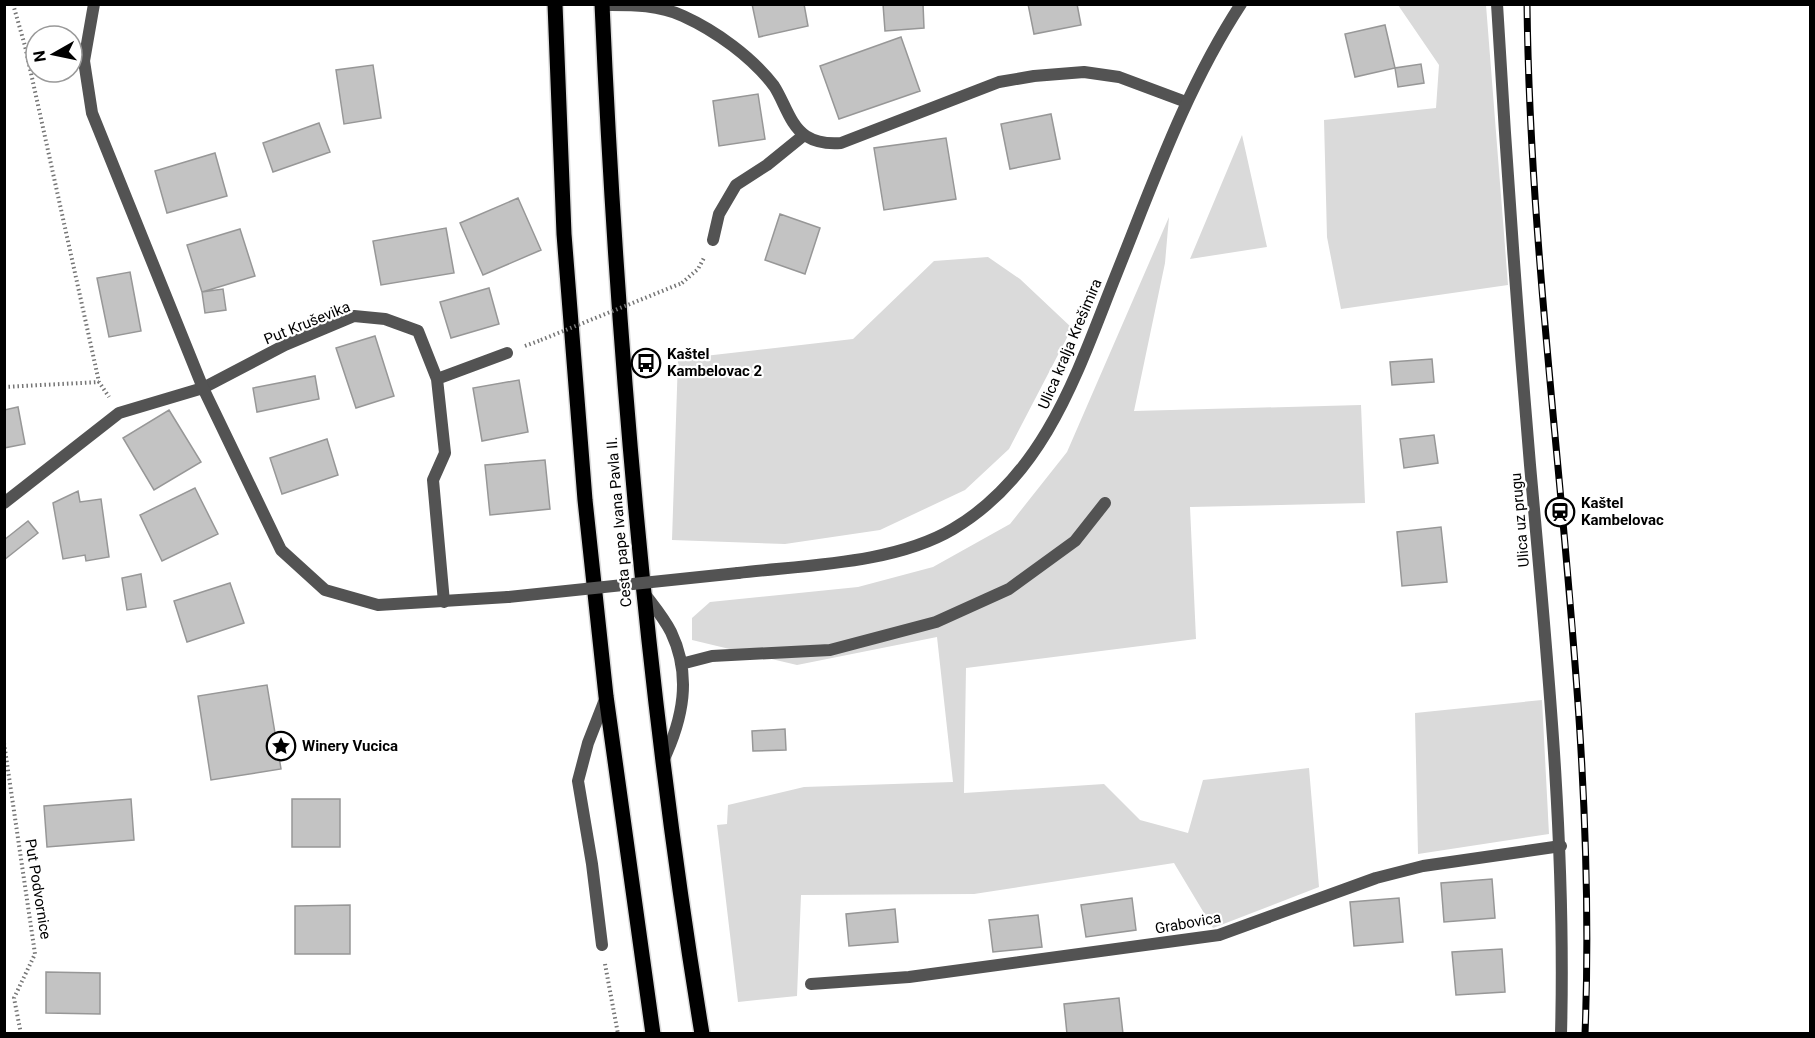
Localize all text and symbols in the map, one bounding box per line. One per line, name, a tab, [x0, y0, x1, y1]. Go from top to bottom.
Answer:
north arrow	[24, 24, 84, 84]
text: N	[29, 49, 50, 63]
street label: Ulica kralja Krešimira	[1034, 276, 1106, 412]
street label: Put Kruševika	[261, 298, 353, 348]
place label: Kaštel Kambelovac 2	[667, 345, 762, 380]
bus stop icon: Kaštel Kambelovac 2	[630, 347, 662, 379]
street label: Cesta pape Ivana Pavla II.	[603, 436, 635, 608]
street label: Ulica uz prugu	[1507, 472, 1533, 568]
place label: Kaštel Kambelovac	[1581, 494, 1664, 529]
station icon: Kaštel Kambelovac	[1544, 496, 1576, 528]
place icon: Winery Vucica	[265, 730, 297, 762]
place label: Winery Vucica	[302, 737, 398, 755]
street label: Put Podvornice	[21, 838, 55, 940]
street label: Grabovica	[1153, 908, 1223, 938]

